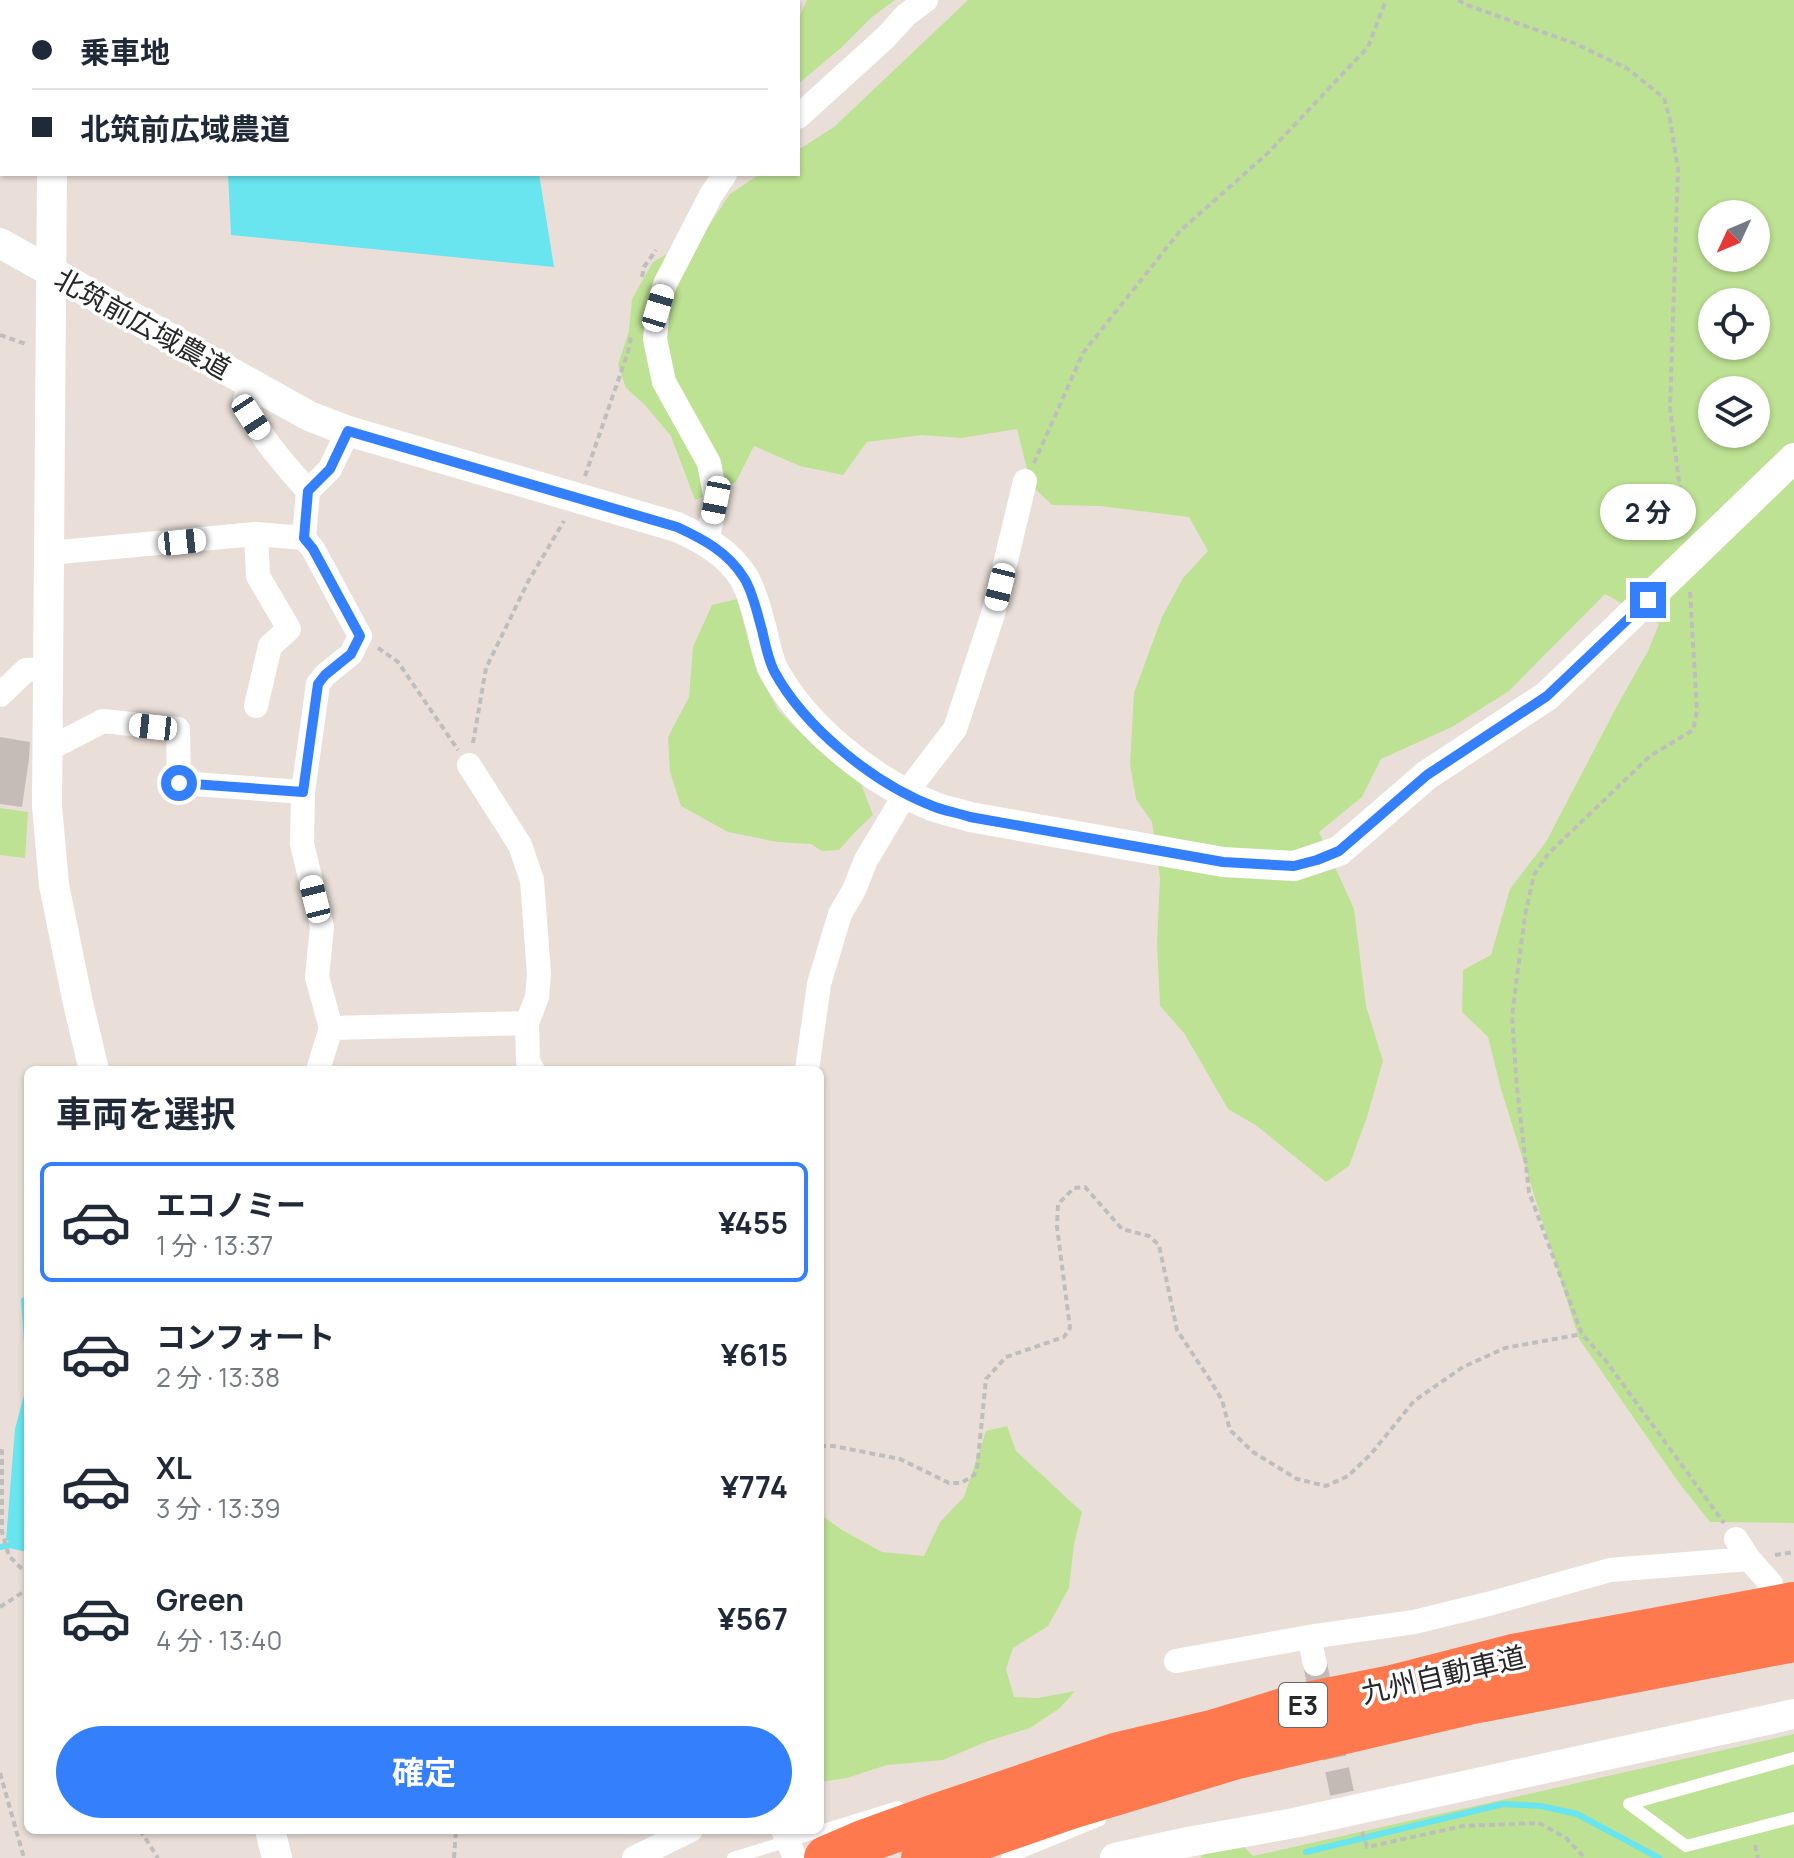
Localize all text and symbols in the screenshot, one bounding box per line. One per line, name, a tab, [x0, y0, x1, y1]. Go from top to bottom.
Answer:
text: 乗車地	[80, 31, 170, 72]
text: 北筑前広域農道	[80, 108, 290, 149]
north arrow	[1698, 200, 1770, 272]
map controls	[1698, 200, 1770, 448]
street label: 北筑前広域農道	[48, 259, 238, 387]
car	[640, 282, 676, 334]
button: locate	[1698, 288, 1770, 360]
button: layers	[1698, 376, 1770, 448]
car	[228, 390, 274, 444]
car	[700, 474, 732, 526]
callout: 2 分	[1600, 484, 1696, 540]
text: 2 分	[1625, 494, 1671, 530]
car	[157, 528, 207, 556]
car	[983, 561, 1017, 613]
route end	[1630, 582, 1666, 618]
car	[128, 713, 178, 741]
route start	[161, 765, 197, 801]
car	[298, 873, 332, 925]
text: 車両を選択	[56, 1089, 236, 1138]
text: エコノミー	[156, 1184, 306, 1225]
icon: car	[60, 1186, 132, 1258]
text: ¥455	[718, 1202, 788, 1243]
text: 1 分 · 13:37	[156, 1227, 273, 1263]
text: コンフォート	[156, 1316, 335, 1357]
icon: car	[60, 1318, 132, 1390]
text: ¥615	[721, 1334, 788, 1375]
text: 2 分 · 13:38	[156, 1359, 280, 1395]
text: XL	[156, 1447, 192, 1488]
icon: car	[60, 1450, 132, 1522]
text: ¥774	[720, 1466, 788, 1507]
text: 3 分 · 13:39	[156, 1490, 281, 1526]
text: Green	[156, 1579, 244, 1620]
icon: car	[60, 1582, 132, 1654]
text: ¥567	[717, 1598, 788, 1639]
text: 4 分 · 13:40	[156, 1622, 282, 1658]
street label: 九州自動車道	[1357, 1637, 1529, 1711]
road number: E3	[1279, 1683, 1327, 1727]
button: 確定	[56, 1726, 792, 1818]

